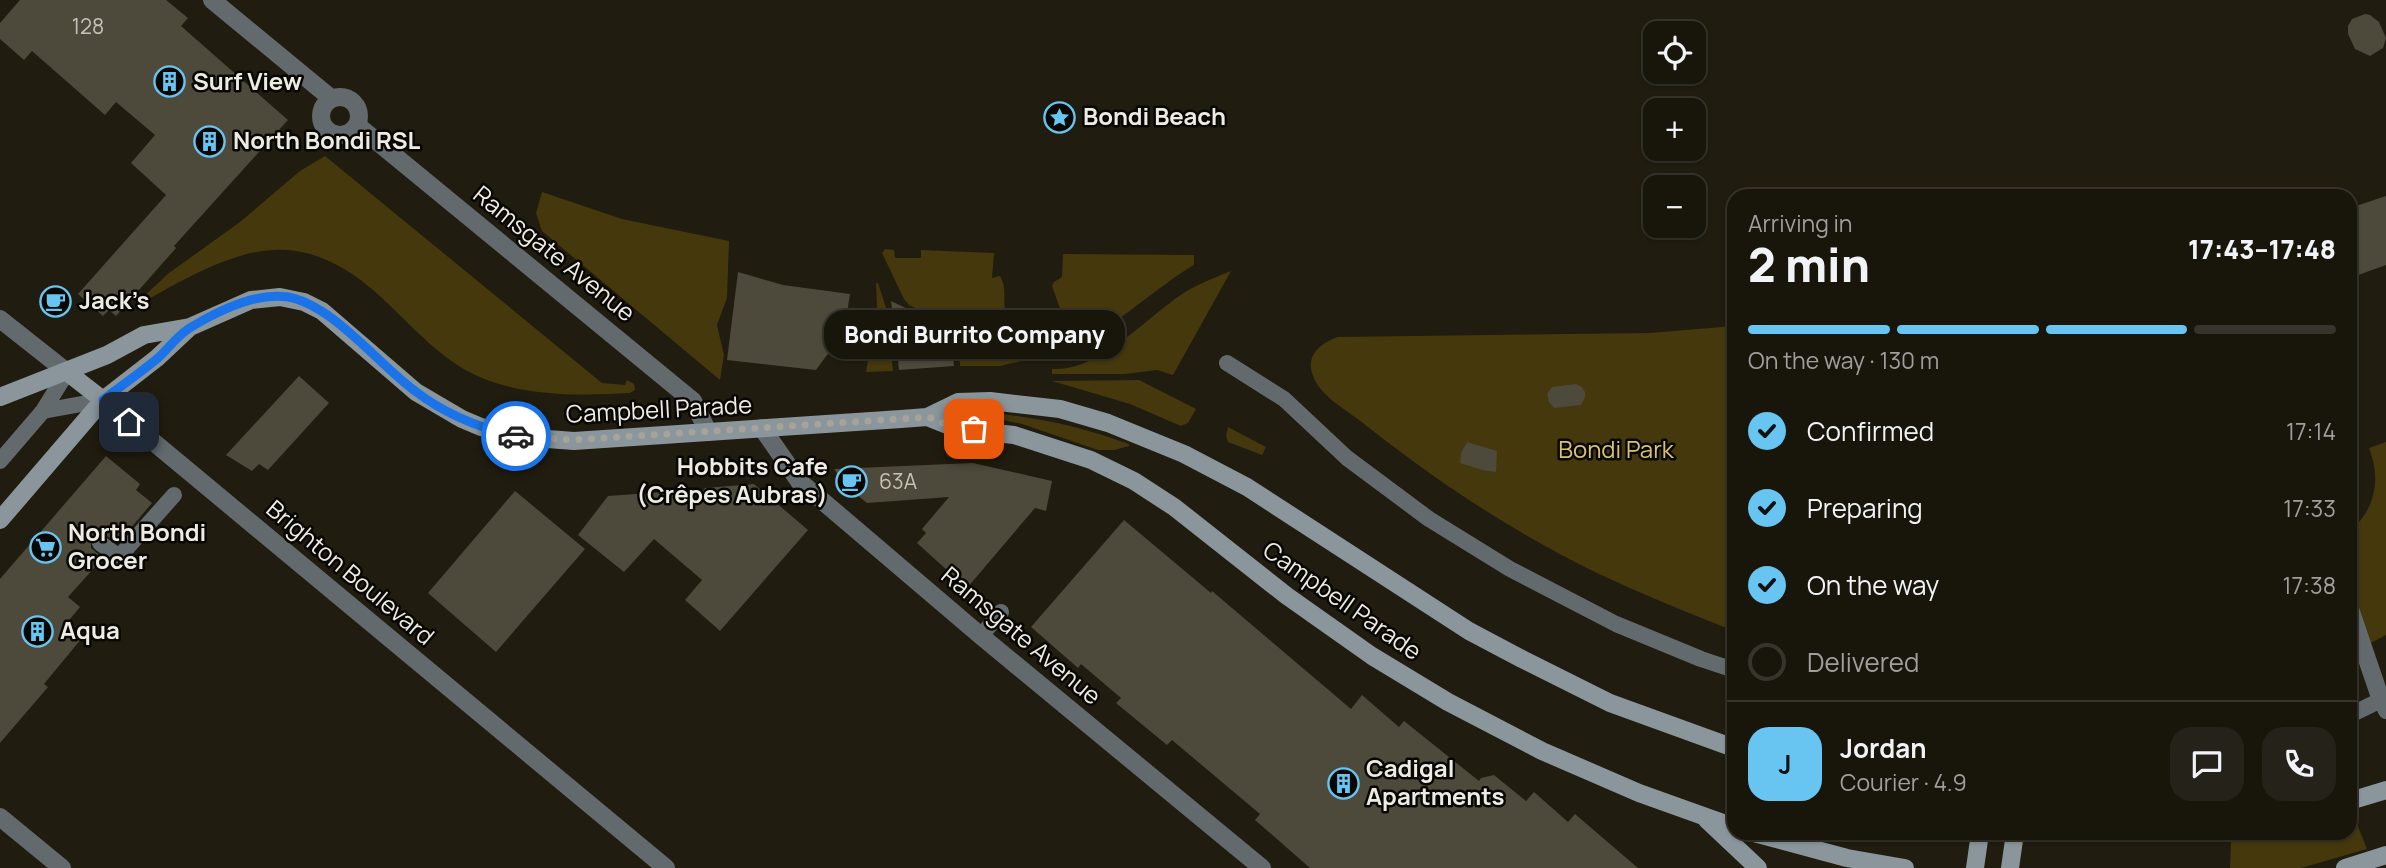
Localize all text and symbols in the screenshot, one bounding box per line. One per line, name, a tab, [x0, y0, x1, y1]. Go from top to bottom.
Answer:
house number: 128	[72, 12, 104, 40]
map controls	[1643, 21, 1706, 238]
button: locate	[1643, 21, 1706, 84]
place label: Surf View	[193, 64, 302, 97]
building icon: Surf View	[153, 65, 187, 99]
button: +	[1643, 98, 1706, 161]
place label: Bondi Beach	[1083, 99, 1226, 132]
place icon: Bondi Beach	[1043, 100, 1077, 134]
place label: North Bondi RSL	[233, 123, 421, 156]
building icon: North Bondi RSL	[193, 124, 227, 158]
button: −	[1643, 175, 1706, 238]
street label: Ramsgate Avenue	[467, 177, 643, 328]
text: Arriving in	[1748, 207, 1853, 239]
text: 17:43–17:48	[2188, 231, 2336, 267]
text: 2 min	[1748, 233, 1870, 296]
place label: Jack’s	[79, 283, 149, 316]
cafe icon: Jack’s	[39, 284, 73, 318]
callout: Bondi Burrito Company	[824, 310, 1124, 359]
text: Bondi Burrito Company	[844, 318, 1105, 350]
text: On the way · 130 m	[1748, 344, 1939, 376]
street label: Campbell Parade	[565, 387, 753, 430]
pin	[99, 392, 159, 452]
pin	[944, 399, 1004, 459]
courier	[481, 401, 551, 471]
icon: home	[110, 403, 148, 441]
icon: bag	[955, 410, 993, 448]
icon: check	[1748, 412, 1786, 450]
text: Confirmed	[1807, 413, 1934, 449]
text: 17:14	[2286, 415, 2336, 447]
icon: car	[497, 417, 535, 455]
park label: Bondi Park	[1558, 432, 1675, 465]
place label: Hobbits Cafe (Crêpes Aubras)	[636, 449, 828, 510]
cafe icon: Hobbits Cafe (Crêpes Aubras)	[834, 464, 868, 498]
house number: 63A	[879, 467, 917, 495]
icon: check	[1748, 489, 1786, 527]
text: Preparing	[1807, 490, 1923, 526]
street label: Brighton Boulevard	[260, 492, 442, 652]
text: 17:33	[2283, 492, 2336, 524]
place label: North Bondi Grocer	[68, 515, 206, 576]
supermarket icon: North Bondi Grocer	[28, 530, 62, 564]
street label: Campbell Parade	[1257, 533, 1429, 667]
street label: Ramsgate Avenue	[935, 558, 1109, 711]
icon: check	[1748, 566, 1786, 604]
text: On the way	[1807, 567, 1939, 603]
text: 17:38	[2283, 569, 2336, 601]
place label: Aqua	[60, 613, 120, 646]
building icon: Aqua	[20, 614, 54, 648]
text: Delivered	[1807, 644, 1919, 680]
button: chat	[2170, 727, 2244, 801]
button: phone	[2262, 727, 2336, 801]
text: Jordan	[1840, 730, 1926, 766]
text: J	[1778, 746, 1792, 782]
place label: Cadigal Apartments	[1366, 751, 1505, 812]
building icon: Cadigal Apartments	[1326, 766, 1360, 800]
text: Courier · 4.9	[1840, 766, 1967, 798]

